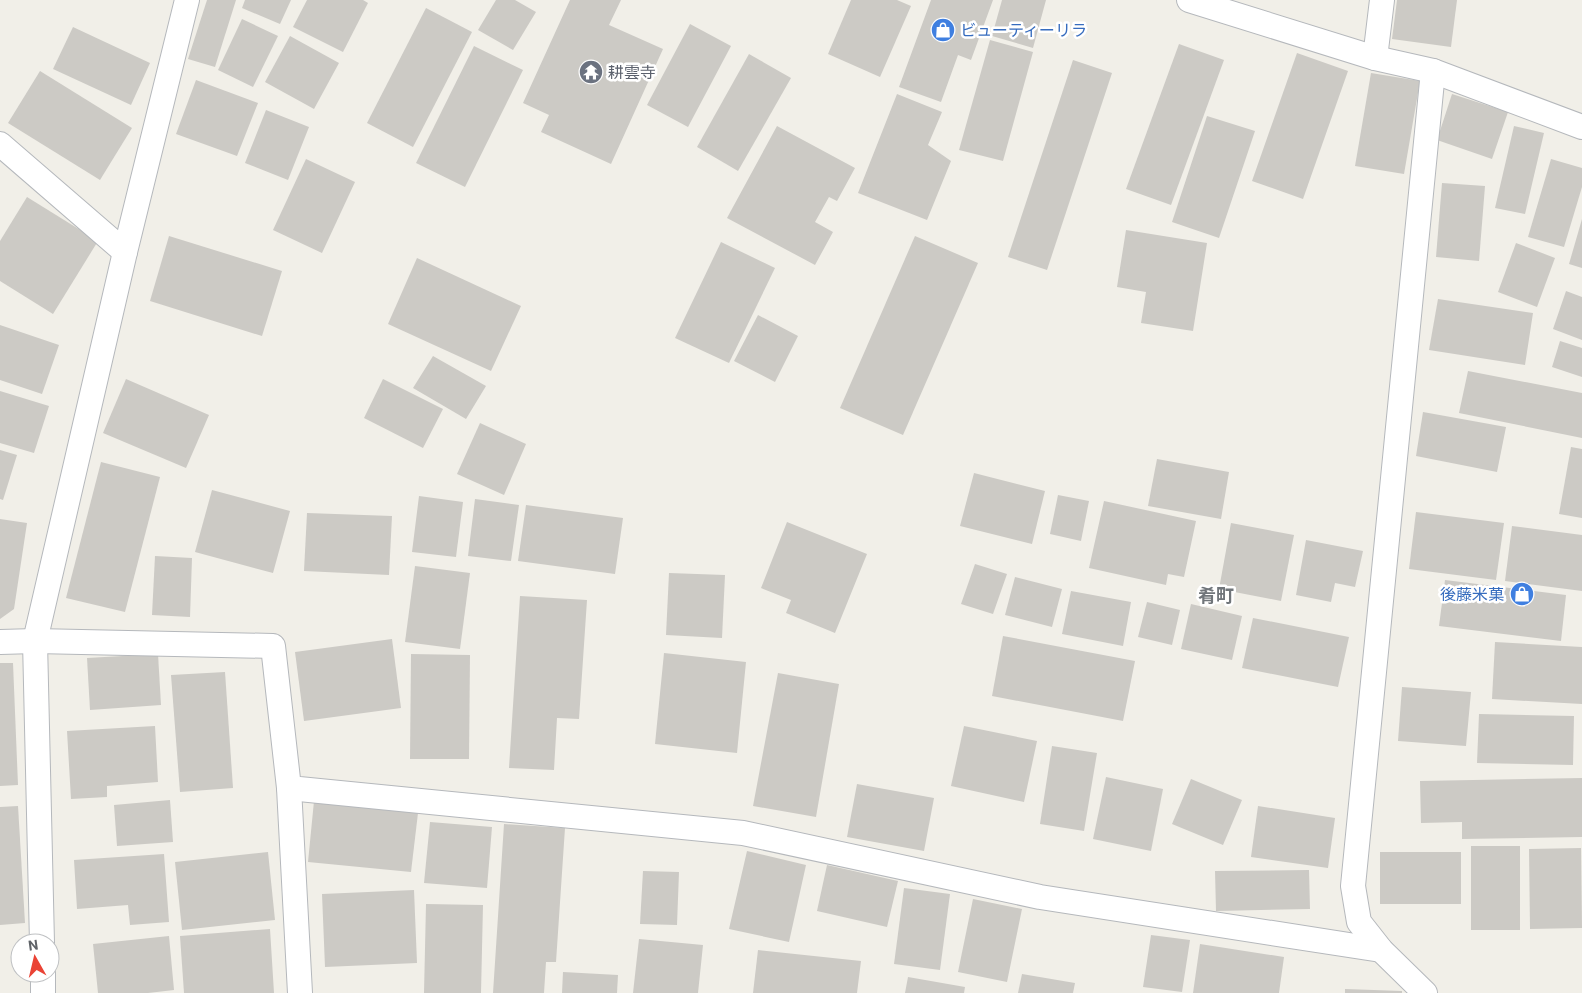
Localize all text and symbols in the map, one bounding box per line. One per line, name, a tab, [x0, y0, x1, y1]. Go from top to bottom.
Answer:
shop icon: ビューティーリラ	[930, 17, 956, 43]
place label: ビューティーリラ	[960, 21, 1087, 40]
temple icon: 耕雲寺	[578, 59, 604, 85]
place label: 耕雲寺	[608, 63, 656, 82]
shop icon: 後藤米菓	[1509, 581, 1535, 607]
district label: 肴町	[1198, 585, 1234, 606]
place label: 後藤米菓	[1440, 585, 1504, 604]
north arrow	[10, 933, 60, 983]
text: N	[27, 937, 39, 954]

